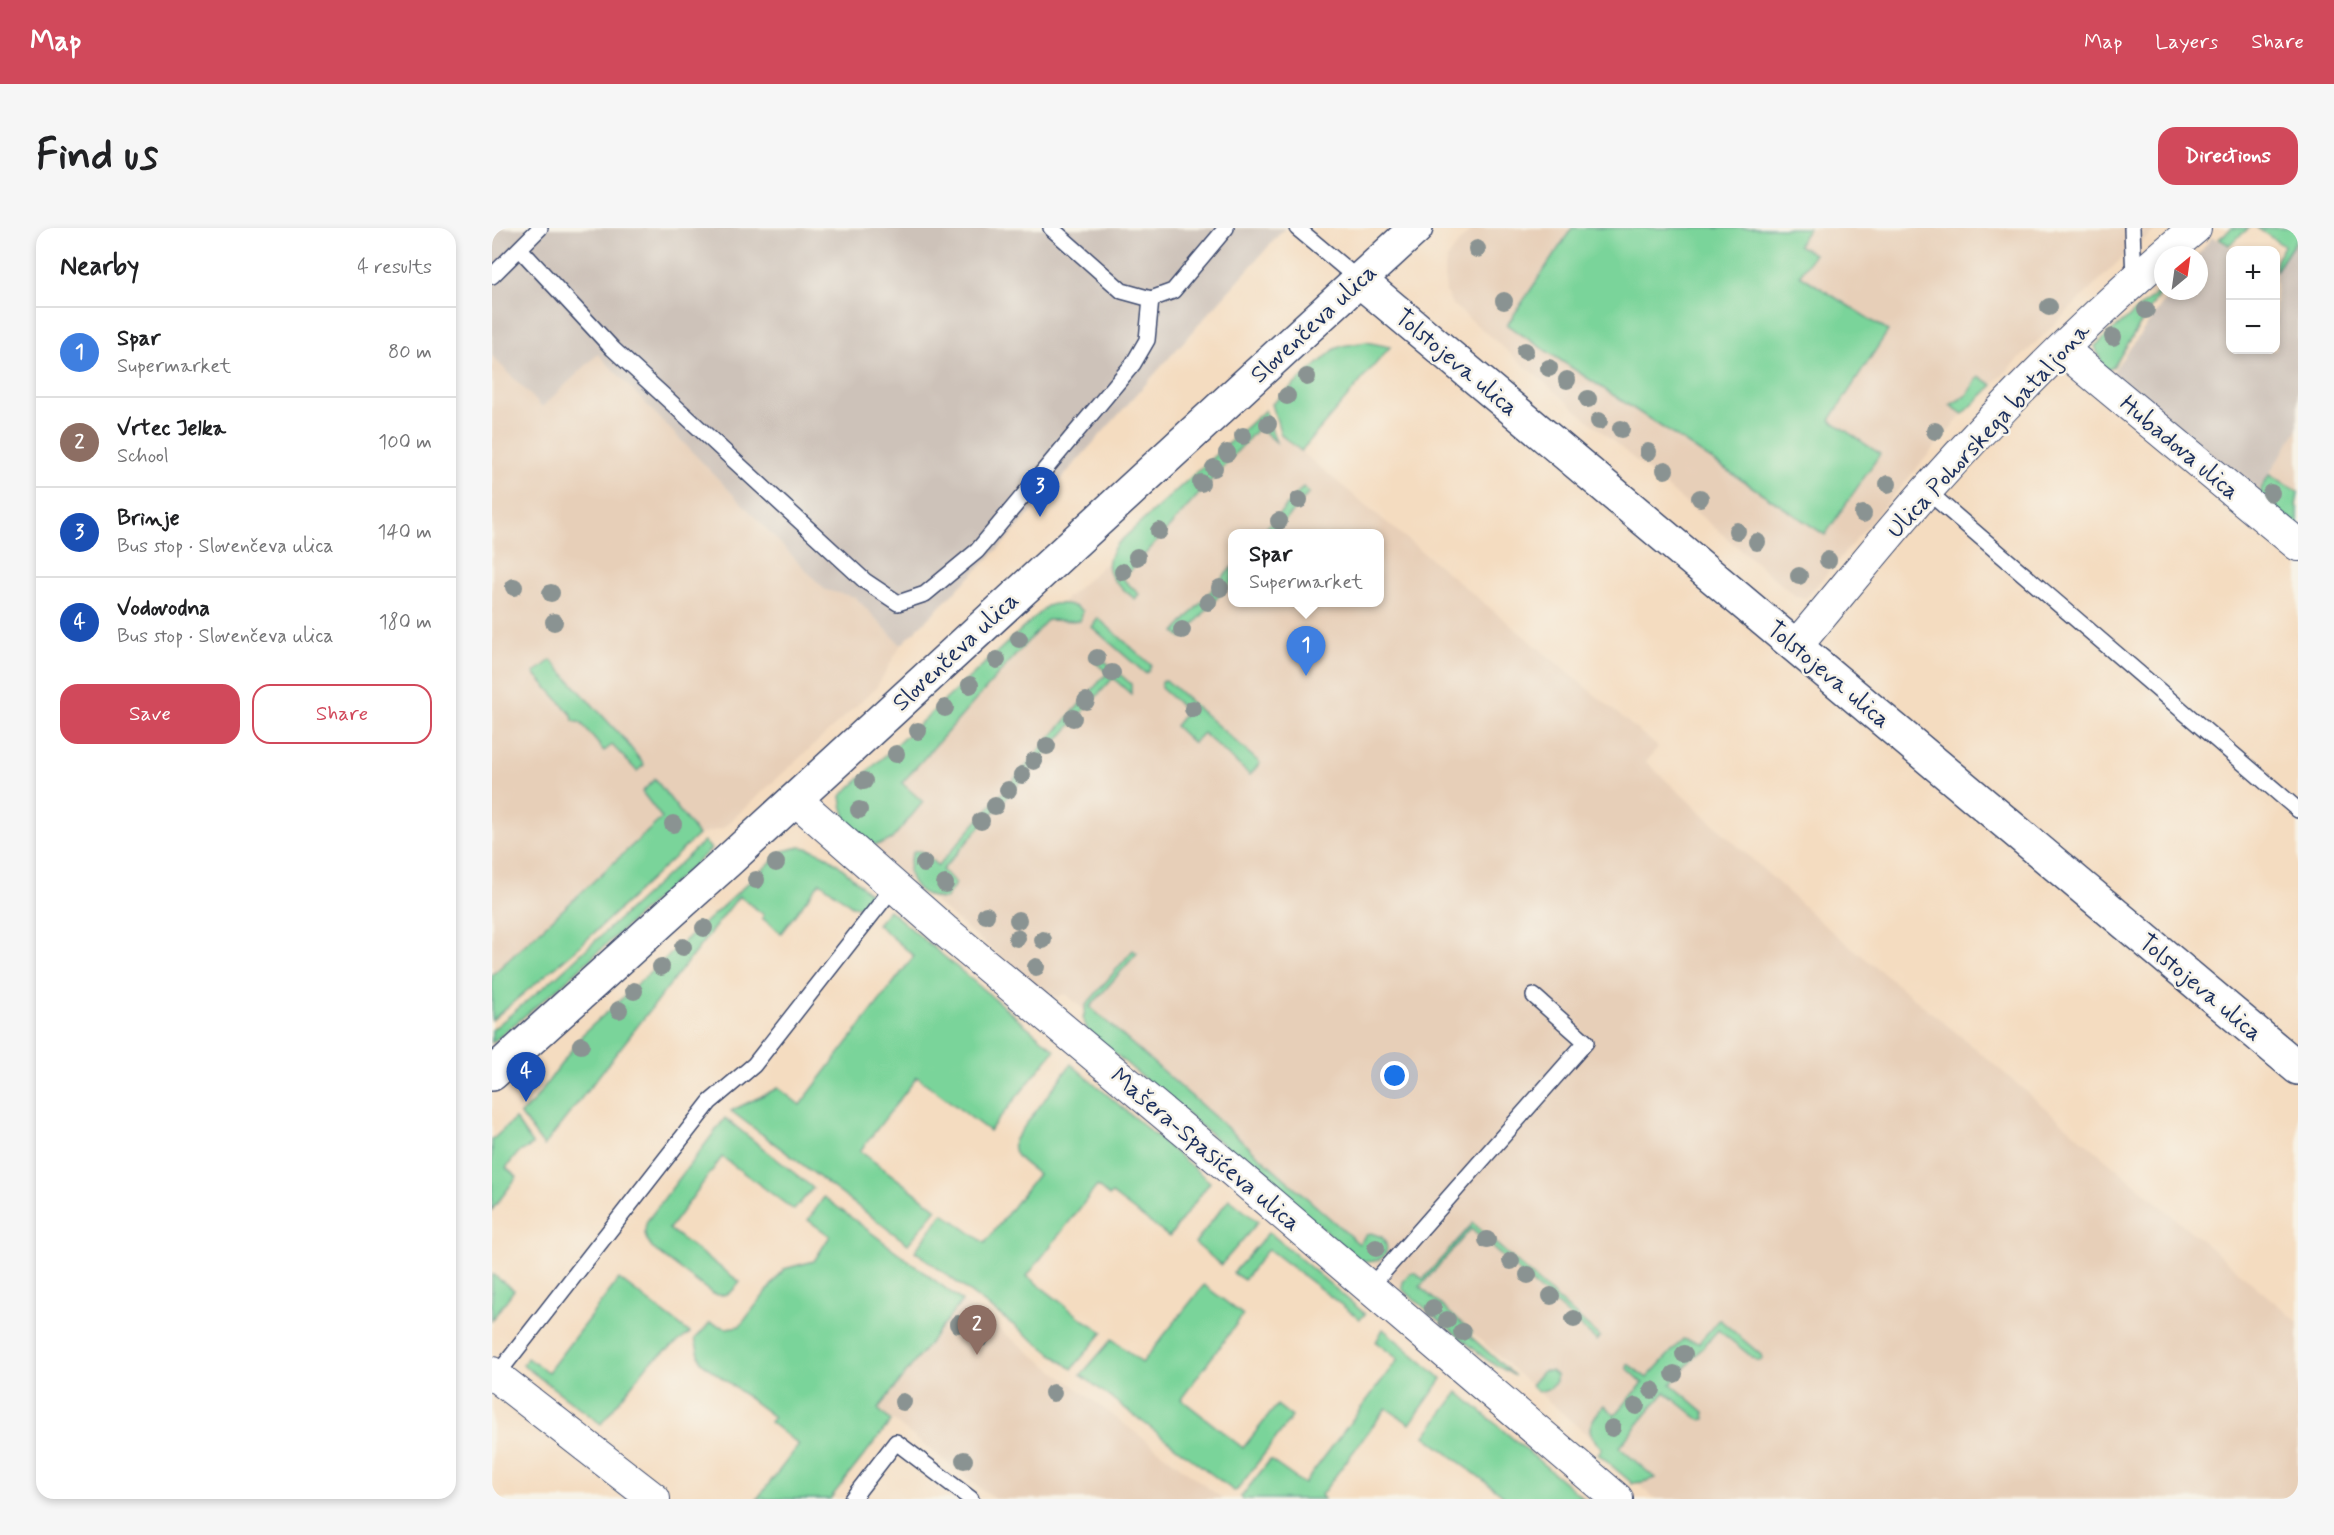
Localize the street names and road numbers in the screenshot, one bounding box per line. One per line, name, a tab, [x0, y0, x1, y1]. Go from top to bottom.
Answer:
street label: Slovenčeva ulica	[1244, 258, 1384, 391]
street label: Tolstojeva ulica	[1388, 302, 1524, 424]
street label: Ulica Pohorskega bataljona	[1881, 316, 2098, 546]
street label: Hubadova ulica	[2113, 389, 2245, 507]
street label: Slovenčeva ulica	[886, 586, 1026, 719]
street label: Tolstojeva ulica	[1760, 614, 1896, 736]
street label: Tolstojeva ulica	[2132, 927, 2268, 1049]
street label: Mašera-Spasićeva ulica	[1103, 1061, 1307, 1239]

